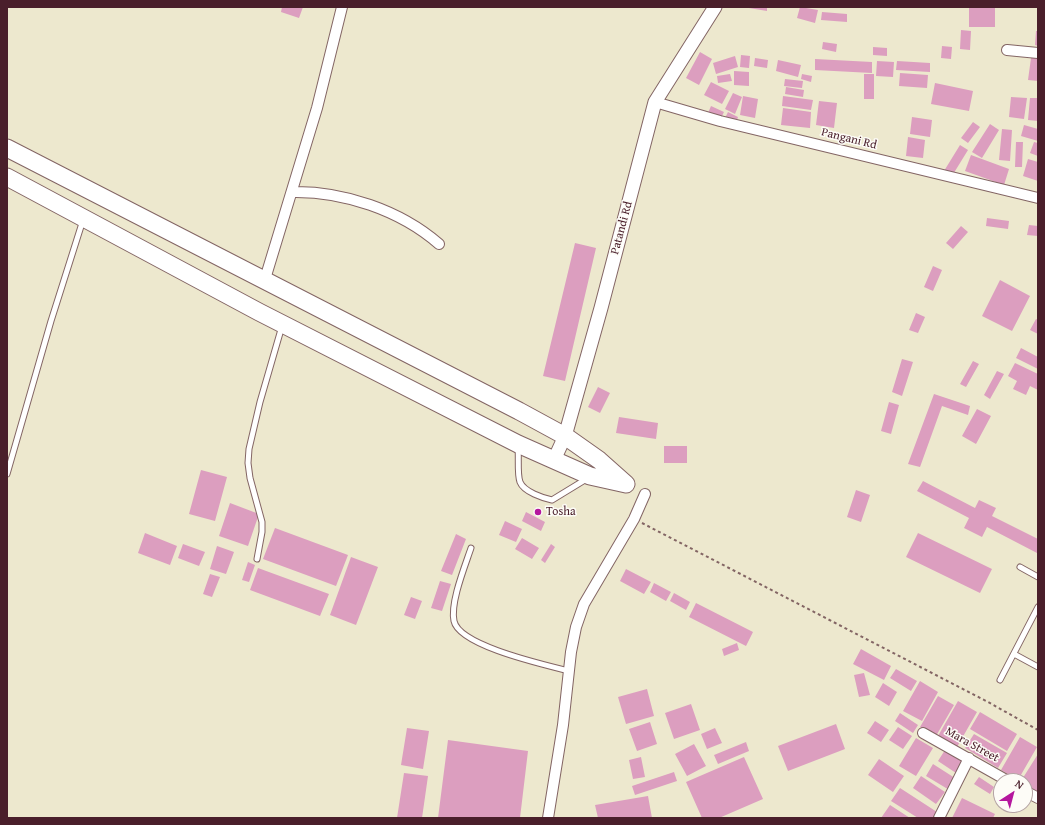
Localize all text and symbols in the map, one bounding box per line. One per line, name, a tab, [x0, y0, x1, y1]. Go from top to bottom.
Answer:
street label: Pangani Rd	[820, 125, 878, 153]
street label: Patandi Rd	[608, 200, 636, 256]
place label: Tosha	[546, 505, 576, 519]
marker: Tosha	[533, 507, 543, 517]
street label: Mara Street	[943, 724, 1001, 766]
north arrow	[993, 773, 1033, 813]
text: N	[1012, 775, 1027, 793]

